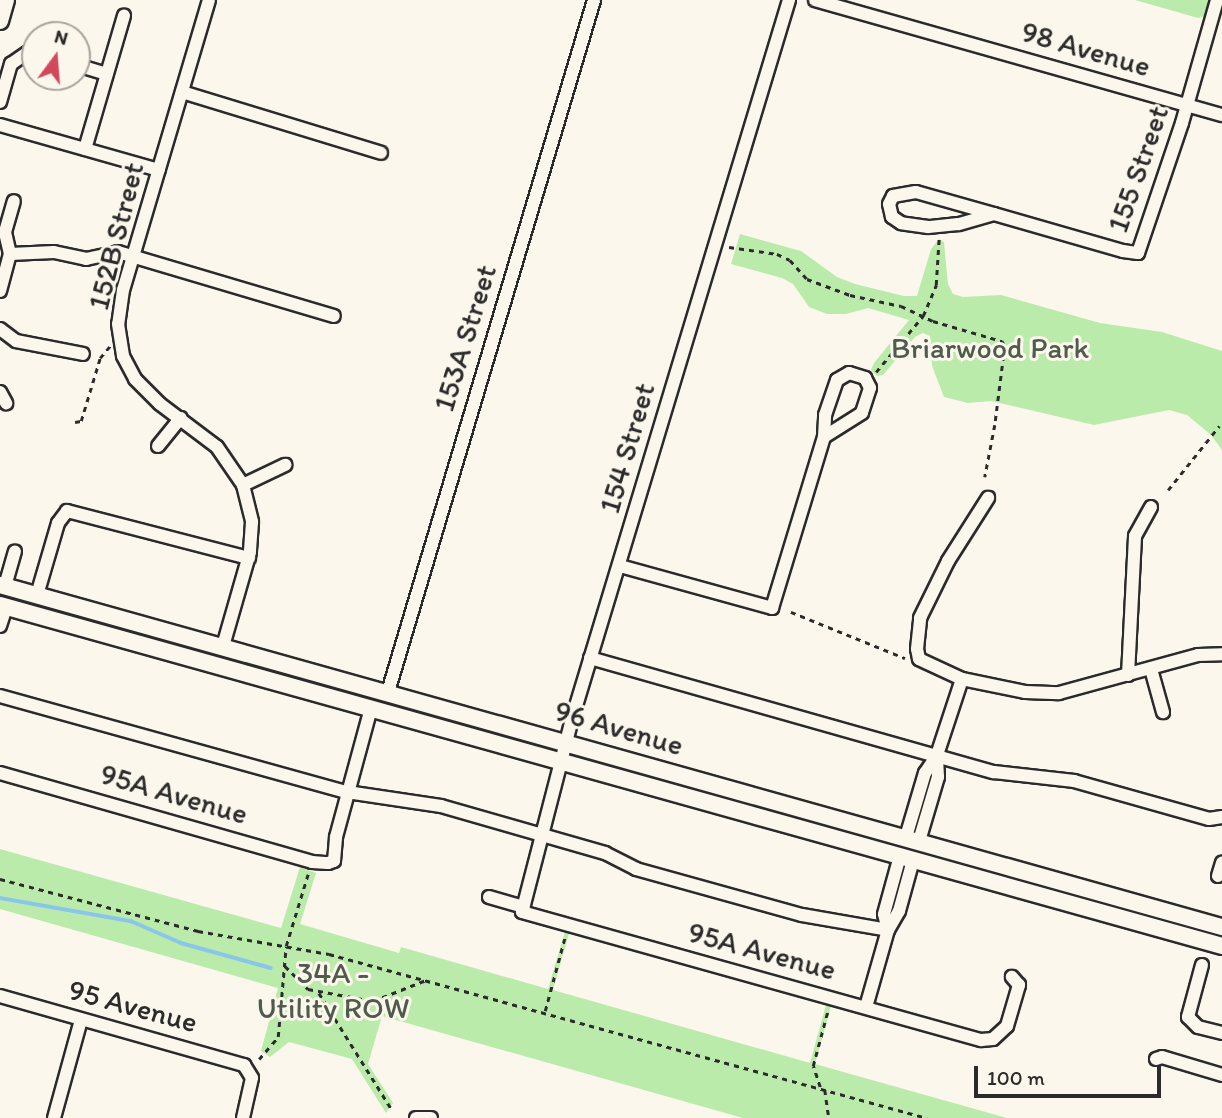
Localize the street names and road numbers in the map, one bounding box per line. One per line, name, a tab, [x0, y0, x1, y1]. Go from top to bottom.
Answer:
street label: 98 Avenue	[1017, 13, 1155, 85]
street label: 155 Street	[1100, 101, 1176, 237]
street label: 152B Street	[80, 158, 152, 314]
street label: 153A Street	[426, 260, 504, 416]
street label: 154 Street	[591, 379, 663, 517]
street label: 96 Avenue	[551, 692, 687, 764]
street label: 95A Avenue	[96, 756, 252, 832]
street label: 95A Avenue	[684, 914, 840, 988]
street label: 95 Avenue	[65, 972, 201, 1040]

